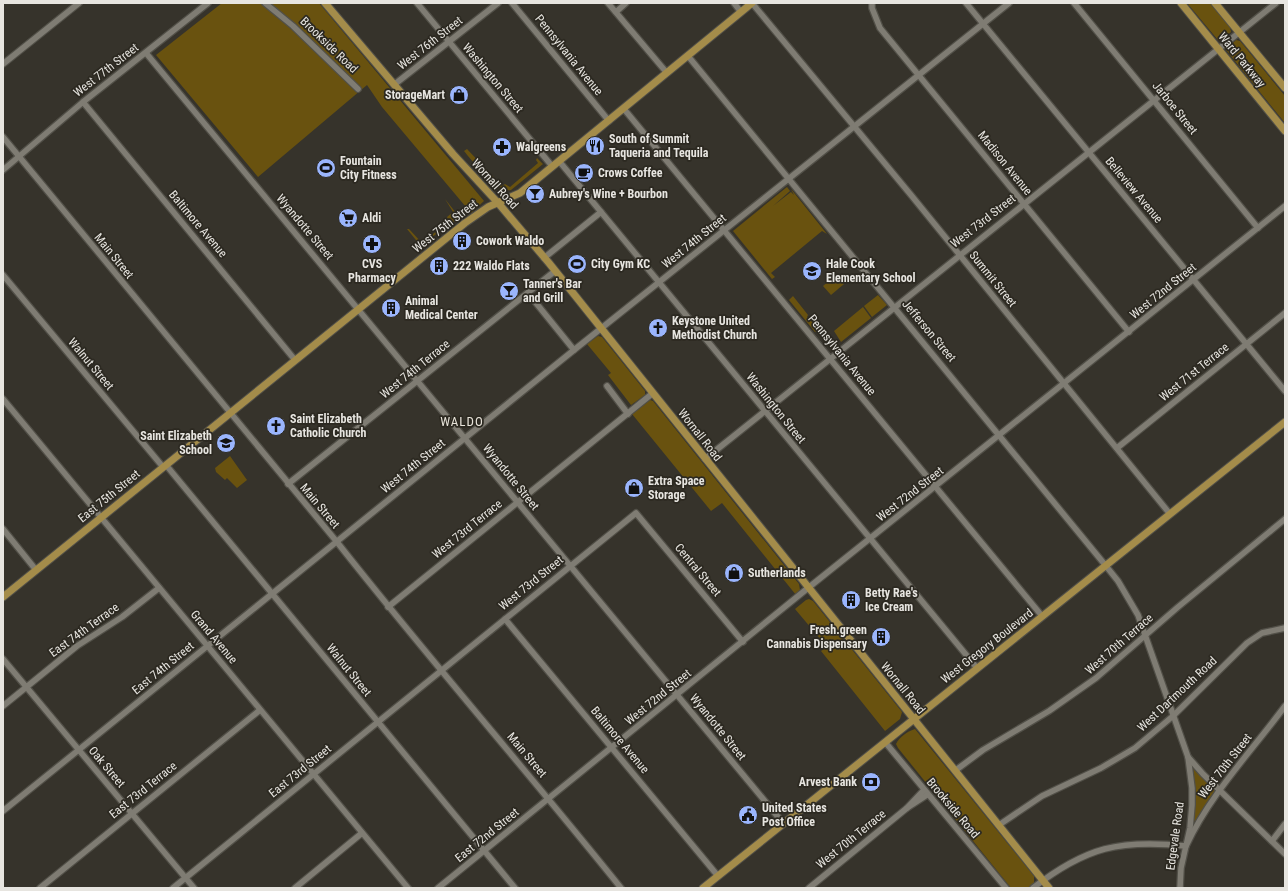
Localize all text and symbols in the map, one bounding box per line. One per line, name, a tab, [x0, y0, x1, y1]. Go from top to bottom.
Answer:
street label: Pennsylvania Avenue	[532, 12, 606, 98]
street label: West 76th Street	[395, 13, 466, 73]
street label: Brookside Road	[297, 14, 361, 76]
street label: Ward Parkway	[1216, 30, 1268, 90]
street label: West 77th Street	[71, 40, 142, 100]
street label: Washington Street	[460, 40, 526, 116]
street label: Jarboe Street	[1150, 79, 1201, 137]
shop icon: StorageMart	[448, 84, 470, 106]
place label: StorageMart	[385, 88, 445, 102]
street label: Madison Avenue	[975, 128, 1035, 198]
place label: South of Summit Taqueria and Tequila	[609, 132, 709, 160]
restaurant icon: South of Summit Taqueria and Tequila	[584, 135, 606, 157]
pharmacy icon: Walgreens	[491, 136, 513, 158]
place label: Walgreens	[516, 140, 567, 154]
place label: Fountain City Fitness	[340, 154, 397, 182]
street label: Belleview Avenue	[1102, 154, 1166, 226]
street label: Wornall Road	[469, 156, 521, 212]
sports icon: Fountain City Fitness	[315, 157, 337, 179]
cafe icon: Crows Coffee	[573, 162, 595, 184]
place label: Crows Coffee	[598, 166, 663, 180]
bar icon: Aubrey's Wine + Bourbon	[524, 183, 546, 205]
place label: Aubrey's Wine + Bourbon	[549, 187, 668, 201]
street label: Baltimore Avenue	[166, 188, 230, 261]
street label: Wyandotte Street	[274, 191, 337, 263]
street label: West 73rd Street	[948, 191, 1019, 251]
street label: West 75th Street	[410, 196, 481, 256]
supermarket icon: Aldi	[337, 207, 359, 229]
place label: Aldi	[362, 211, 381, 225]
street label: West 74th Street	[659, 211, 729, 271]
building icon: Cowork Waldo	[451, 230, 473, 252]
street label: Main Street	[91, 231, 137, 282]
pharmacy icon: CVS Pharmacy	[361, 233, 383, 255]
place label: Cowork Waldo	[476, 234, 544, 248]
street label: Summit Street	[966, 248, 1020, 310]
sports icon: City Gym KC	[566, 253, 588, 275]
building icon: 222 Waldo Flats	[428, 255, 450, 277]
place label: CVS Pharmacy	[348, 257, 397, 285]
place label: City Gym KC	[591, 257, 650, 271]
place label: Hale Cook Elementary School	[826, 257, 916, 285]
place label: 222 Waldo Flats	[453, 259, 530, 273]
school or university icon: Hale Cook Elementary School	[801, 260, 823, 282]
street label: West 72nd Street	[1127, 260, 1199, 322]
place label: Tanner's Bar and Grill	[523, 277, 582, 305]
bar icon: Tanner's Bar and Grill	[498, 280, 520, 302]
place label: Animal Medical Center	[405, 294, 478, 322]
building icon: Animal Medical Center	[380, 297, 402, 319]
street label: Jefferson Street	[899, 297, 959, 365]
street label: Pennsylvania Avenue	[805, 312, 879, 398]
place label: Keystone United Methodist Church	[672, 314, 757, 342]
church icon: Keystone United Methodist Church	[647, 317, 669, 339]
street label: Walnut Street	[65, 335, 117, 393]
street label: West 74th Terrace	[377, 336, 453, 401]
street label: West 71st Terrace	[1157, 340, 1232, 404]
street label: Washington Street	[743, 370, 809, 446]
street label: Wornall Road	[675, 406, 725, 464]
place label: Saint Elizabeth Catholic Church	[290, 412, 366, 440]
district label: WALDO	[440, 414, 484, 429]
church icon: Saint Elizabeth Catholic Church	[265, 415, 287, 437]
place label: Saint Elizabeth School	[140, 429, 212, 457]
school or university icon: Saint Elizabeth School	[215, 432, 237, 454]
street label: West 74th Street	[378, 436, 448, 496]
street label: Wyandotte Street	[480, 441, 542, 513]
street label: West 72nd Street	[874, 463, 947, 524]
street label: East 75th Street	[75, 467, 143, 525]
place label: Extra Space Storage	[648, 474, 705, 502]
shop icon: Extra Space Storage	[623, 477, 645, 499]
street label: Main Street	[297, 481, 343, 532]
street label: West 73rd Terrace	[429, 496, 505, 561]
street label: Central Street	[672, 541, 724, 600]
street label: West 73rd Street	[496, 553, 566, 613]
shop icon: Sutherlands	[723, 562, 745, 584]
place label: Sutherlands	[748, 566, 806, 580]
place label: Betty Rae's Ice Cream	[865, 586, 918, 614]
building icon: Betty Rae's Ice Cream	[840, 589, 862, 611]
street label: East 74th Terrace	[47, 600, 122, 660]
street label: West Gregory Boulevard	[938, 606, 1036, 686]
street label: Grand Avenue	[188, 607, 241, 667]
street label: West 70th Terrace	[1082, 610, 1156, 677]
place label: Fresh.green Cannabis Dispensary	[766, 623, 868, 651]
building icon: Fresh.green Cannabis Dispensary	[870, 626, 892, 648]
street label: East 74th Street	[129, 639, 197, 697]
street label: Walnut Street	[324, 641, 375, 699]
street label: West Dartmouth Road	[1134, 654, 1220, 734]
street label: Wornall Road	[878, 659, 928, 717]
street label: West 72nd Street	[622, 666, 694, 728]
street label: Wyandotte Street	[687, 691, 749, 763]
street label: Baltimore Avenue	[588, 704, 652, 777]
street label: Main Street	[504, 730, 550, 781]
street label: West 70th Street	[1195, 730, 1255, 801]
street label: East 73rd Street	[266, 741, 334, 800]
street label: Oak Street	[86, 744, 128, 791]
street label: East 73rd Terrace	[106, 758, 180, 821]
bank icon: Arvest Bank	[860, 771, 882, 793]
place label: Arvest Bank	[799, 775, 857, 789]
street label: Brookside Road	[924, 775, 982, 841]
place label: United States Post Office	[762, 801, 827, 829]
street label: Edgevale Road	[1163, 801, 1187, 871]
public building icon: United States Post Office	[737, 804, 759, 826]
street label: East 72nd Street	[452, 805, 522, 865]
street label: West 70th Terrace	[813, 806, 889, 871]

